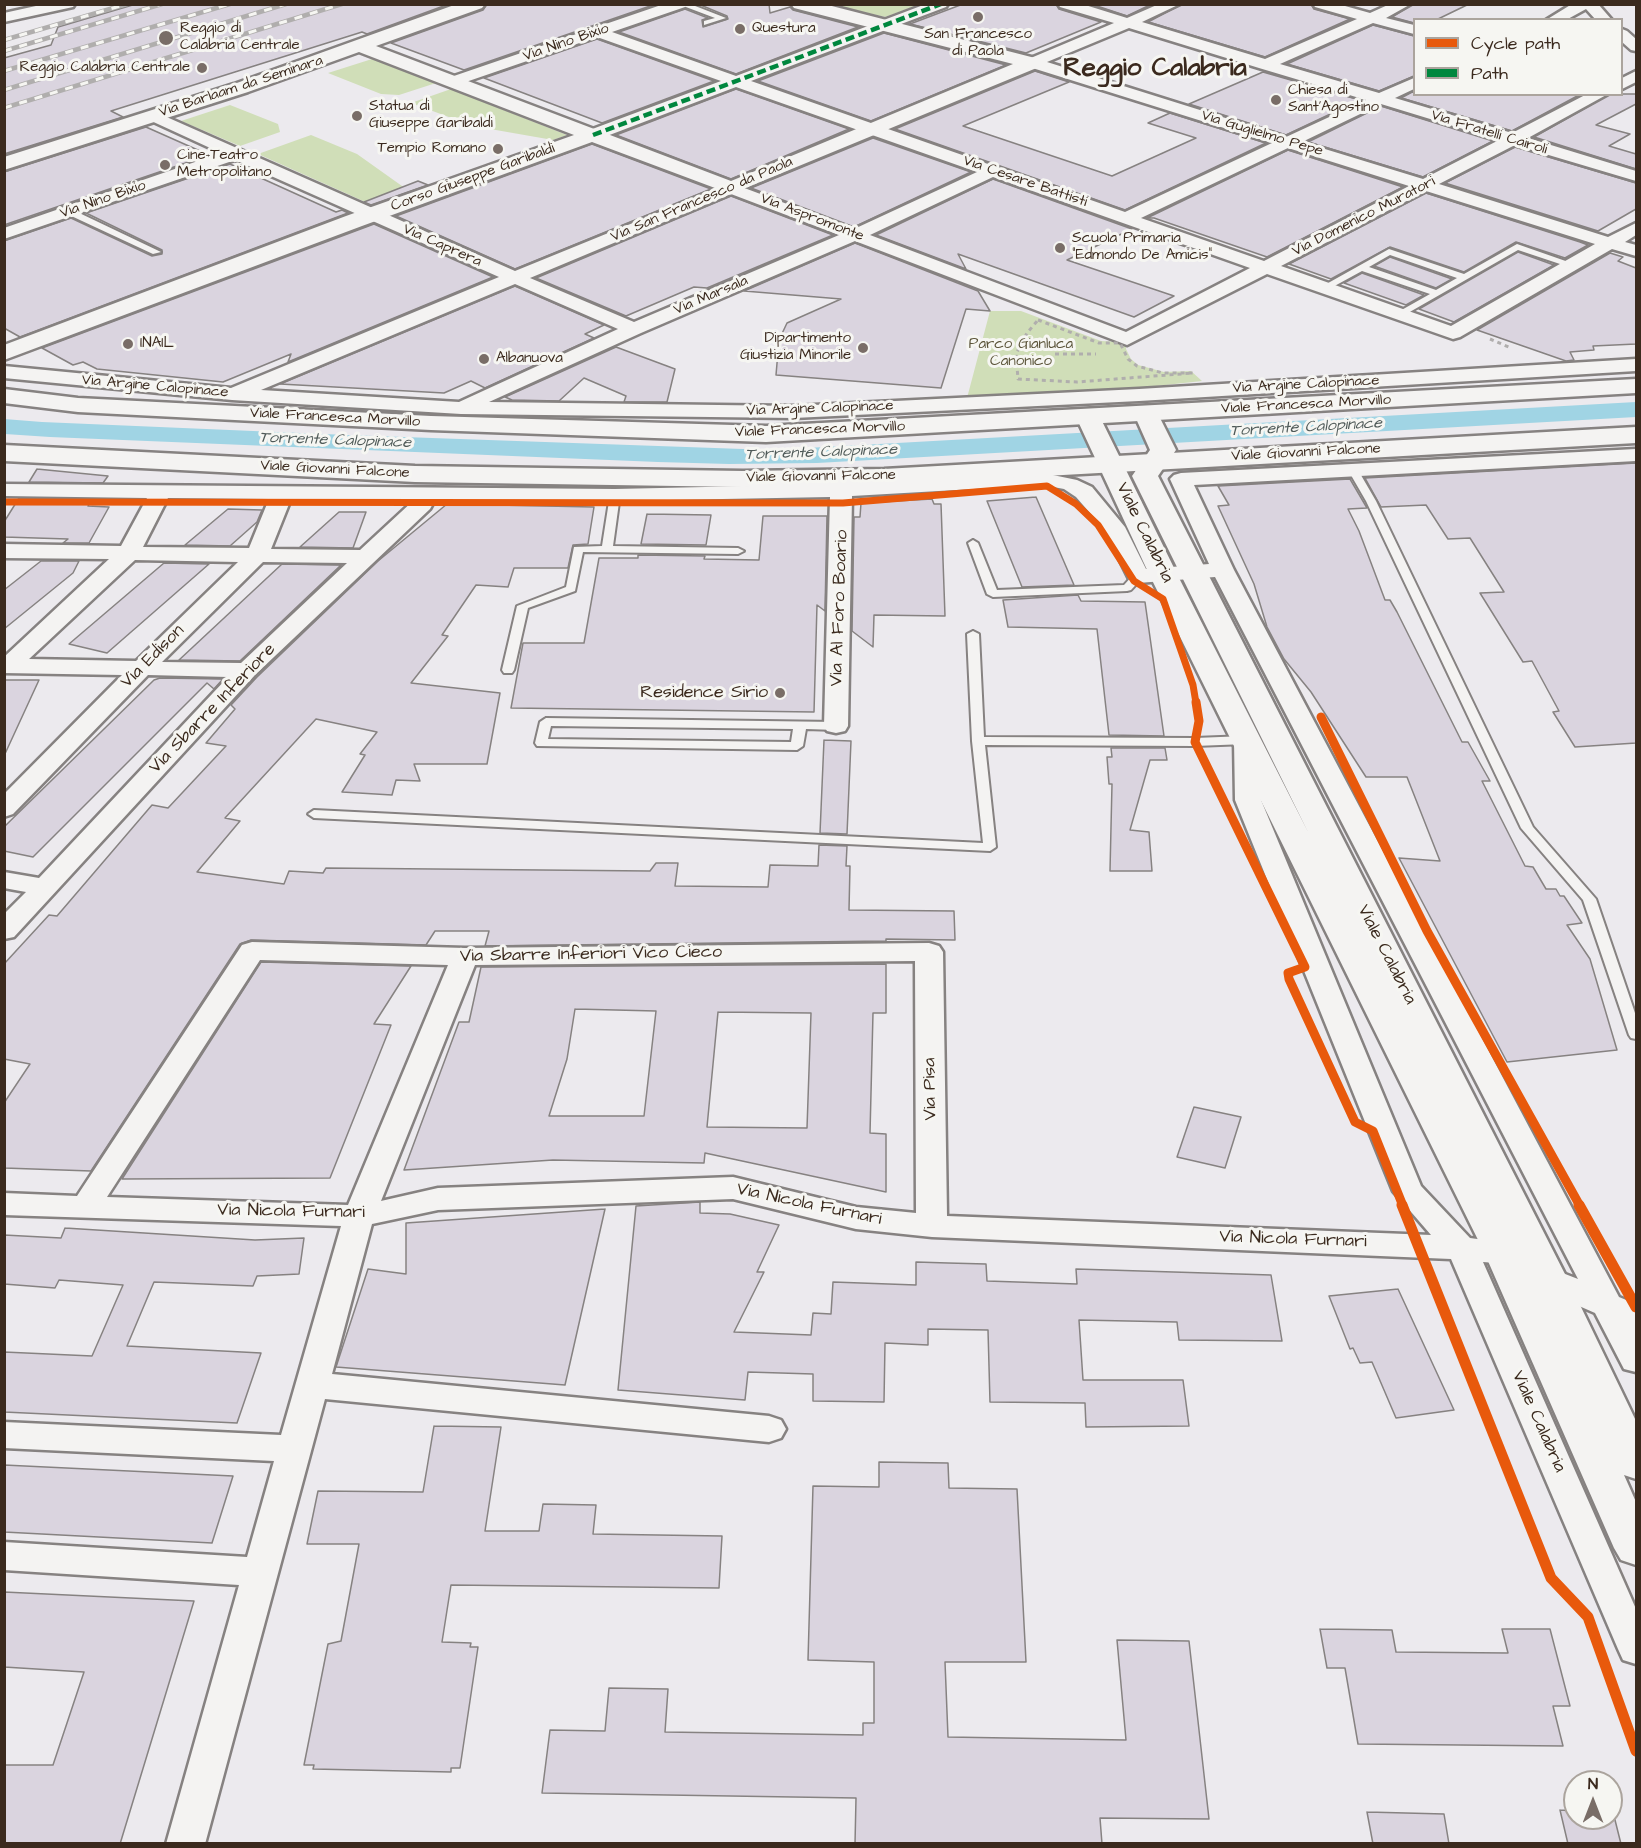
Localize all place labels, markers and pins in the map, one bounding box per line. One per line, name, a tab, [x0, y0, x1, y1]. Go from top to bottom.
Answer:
marker: San Francesco di Paola	[971, 10, 985, 24]
place label: Reggio di Calabria Centrale	[180, 20, 300, 55]
place label: Questura	[752, 20, 816, 38]
marker: Questura	[733, 22, 747, 36]
place label: San Francesco di Paola	[924, 26, 1032, 61]
marker: Reggio di Calabria Centrale	[157, 29, 175, 47]
place label: Reggio Calabria Centrale	[19, 59, 190, 77]
marker: Reggio Calabria Centrale	[195, 61, 209, 75]
place label: Chiesa di Sant'Agostino	[1288, 82, 1379, 117]
marker: Chiesa di Sant'Agostino	[1269, 93, 1283, 107]
place label: Statua di Giuseppe Garibaldi	[369, 98, 493, 133]
marker: Statua di Giuseppe Garibaldi	[350, 109, 364, 123]
place label: Tempio Romano	[377, 140, 486, 158]
marker: Tempio Romano	[491, 142, 505, 156]
place label: Cine-Teatro Metropolitano	[177, 147, 271, 182]
marker: Cine-Teatro Metropolitano	[158, 158, 172, 172]
place label: Scuola Primaria "Edmondo De Amicis"	[1072, 230, 1212, 265]
marker: Scuola Primaria "Edmondo De Amicis"	[1053, 241, 1067, 255]
place label: Dipartimento Giustizia Minorile	[740, 330, 851, 365]
place label: INAIL	[140, 335, 174, 353]
marker: INAIL	[121, 337, 135, 351]
marker: Dipartimento Giustizia Minorile	[856, 341, 870, 355]
place label: Albanuova	[496, 350, 563, 368]
marker: Albanuova	[477, 352, 491, 366]
place label: Residence Sirio	[640, 682, 768, 704]
marker: Residence Sirio	[773, 686, 787, 700]

